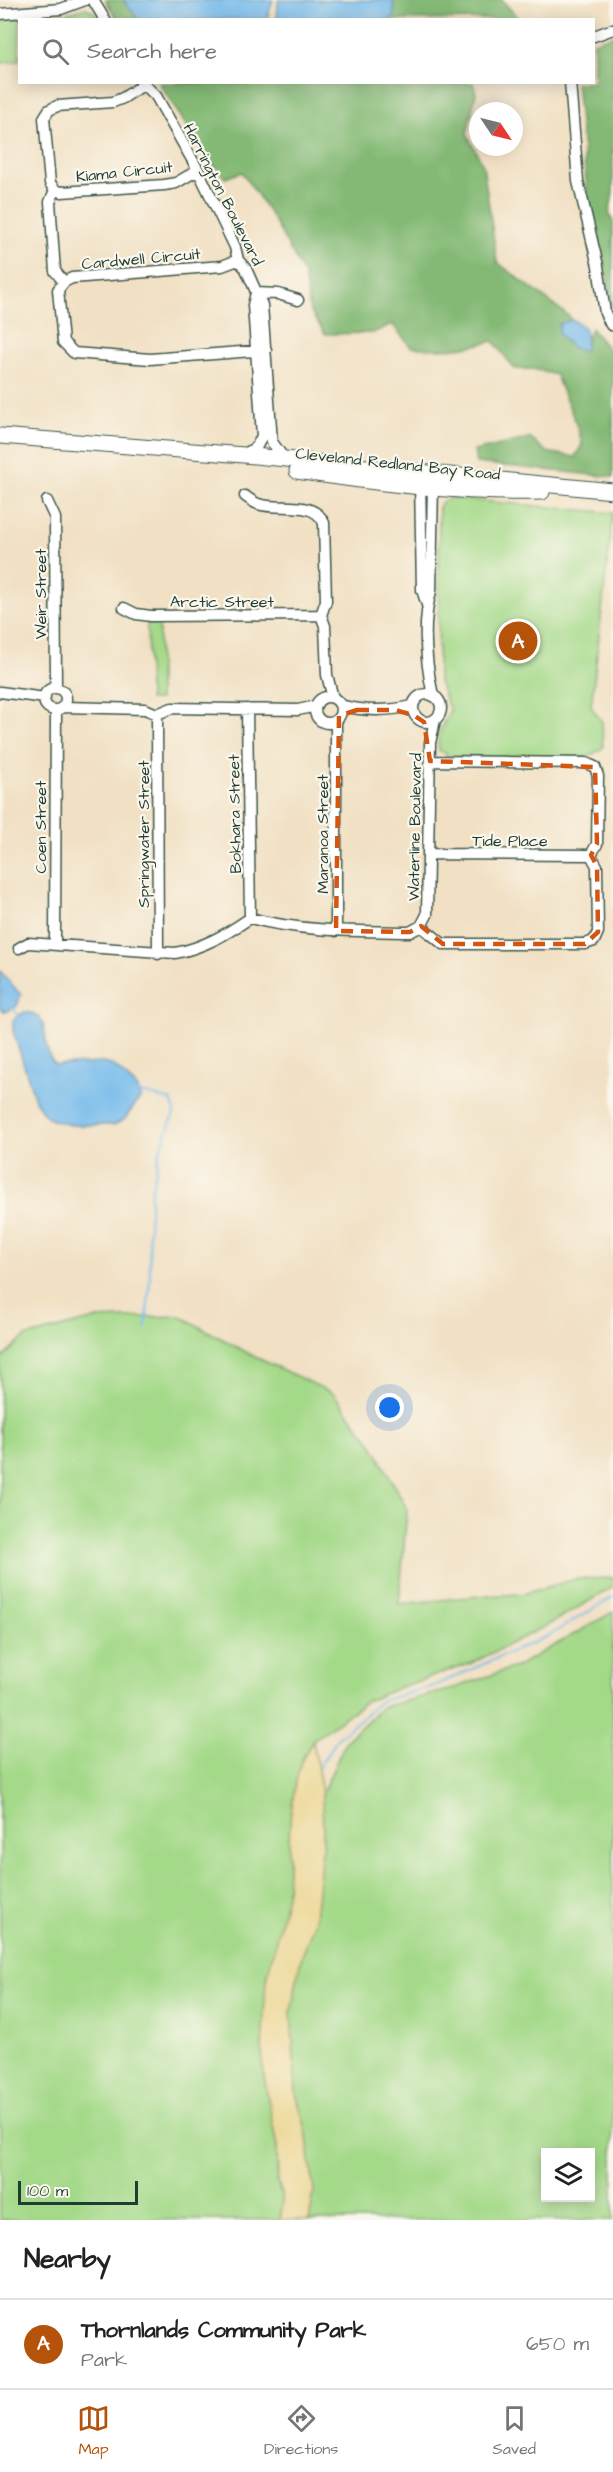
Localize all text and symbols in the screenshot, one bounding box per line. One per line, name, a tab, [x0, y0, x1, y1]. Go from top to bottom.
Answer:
search box	[18, 18, 595, 84]
icon: search	[39, 35, 72, 68]
text: Search here	[87, 36, 217, 67]
north arrow	[469, 102, 523, 156]
street label: Harrington Boulevard	[177, 119, 269, 270]
street label: Kiama Circuit	[75, 156, 174, 188]
street label: Cardwell Circuit	[81, 243, 202, 275]
street label: Cleveland Redland Bay Road	[294, 442, 501, 487]
street label: Weir Street	[30, 548, 52, 639]
street label: Arctic Street	[170, 591, 275, 613]
pin: A	[498, 618, 538, 664]
street label: Waterline Boulevard	[403, 753, 427, 901]
street label: Bokhara Street	[223, 754, 247, 874]
street label: Springwater Street	[133, 760, 156, 908]
street label: Maranoa Street	[312, 774, 334, 894]
street label: Coen Street	[30, 780, 52, 873]
street label: Tide Place	[472, 830, 548, 852]
your location	[375, 1393, 404, 1422]
map controls	[541, 2148, 595, 2202]
button: layers	[541, 2148, 595, 2202]
scale bar	[18, 2178, 138, 2206]
text: 100 m	[27, 2180, 68, 2202]
text: Nearby	[24, 2241, 111, 2277]
text: Thornlands Community Park	[81, 2315, 366, 2346]
text: A	[37, 2330, 50, 2358]
text: 650 m	[526, 2330, 589, 2358]
text: Park	[81, 2346, 127, 2374]
tab: Map	[77, 2402, 110, 2460]
tab: Directions	[264, 2402, 338, 2460]
tab: Saved	[492, 2402, 536, 2460]

